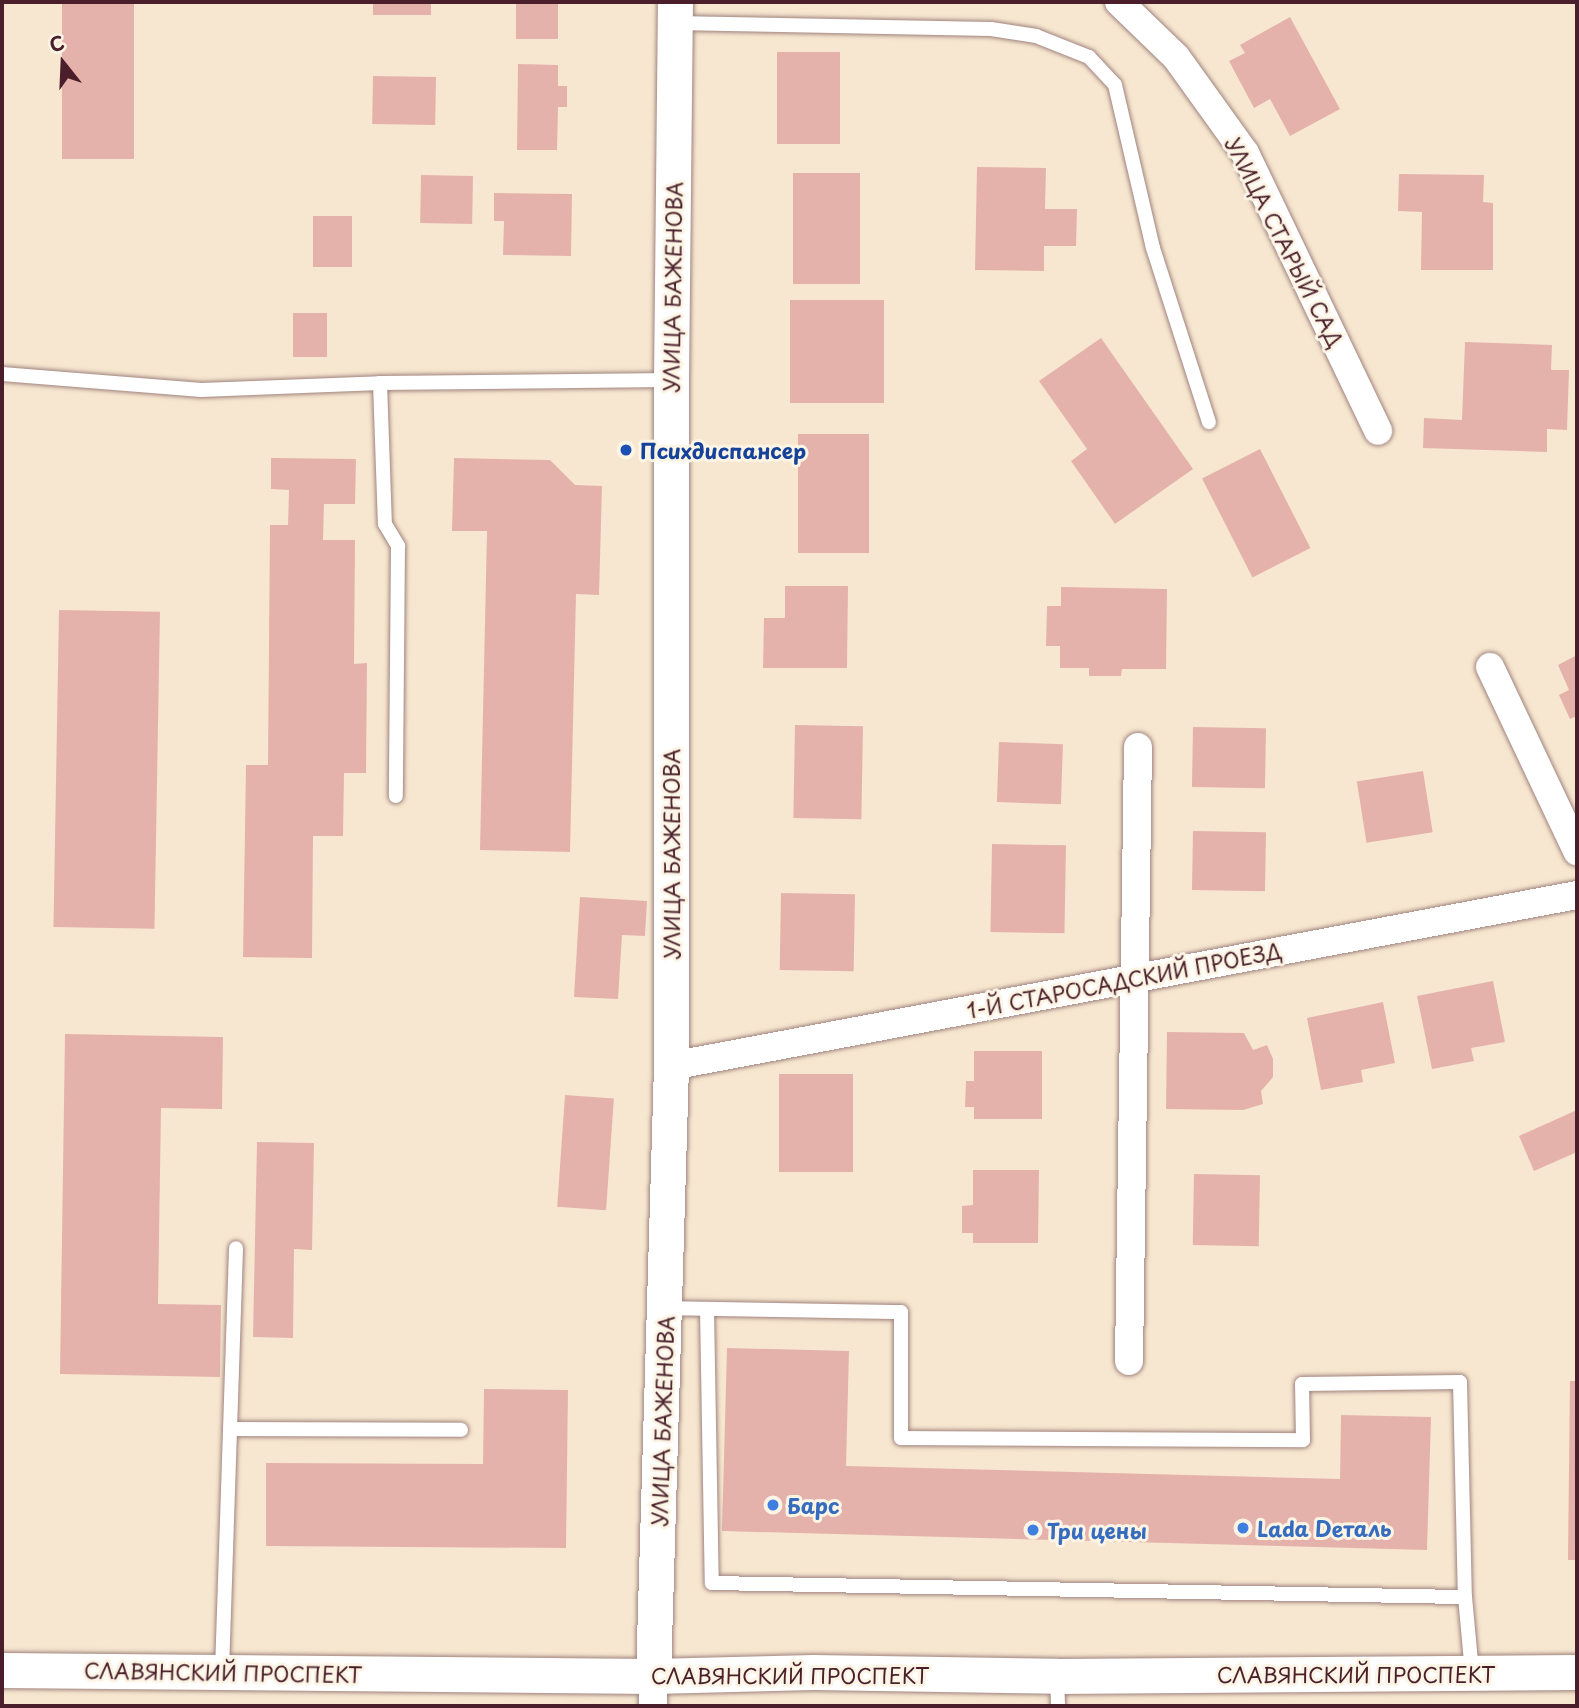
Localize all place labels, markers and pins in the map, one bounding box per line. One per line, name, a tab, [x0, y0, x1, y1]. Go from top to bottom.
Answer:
place label: Психдиспансер	[640, 437, 806, 463]
marker: Психдиспансер	[618, 442, 634, 458]
place label: Барс	[787, 1492, 840, 1518]
marker: Барс	[765, 1497, 781, 1513]
place label: Lada Dеталь	[1257, 1515, 1393, 1541]
place label: Три цены	[1047, 1517, 1149, 1543]
marker: Lada Dеталь	[1235, 1520, 1251, 1536]
marker: Три цены	[1025, 1522, 1041, 1538]

